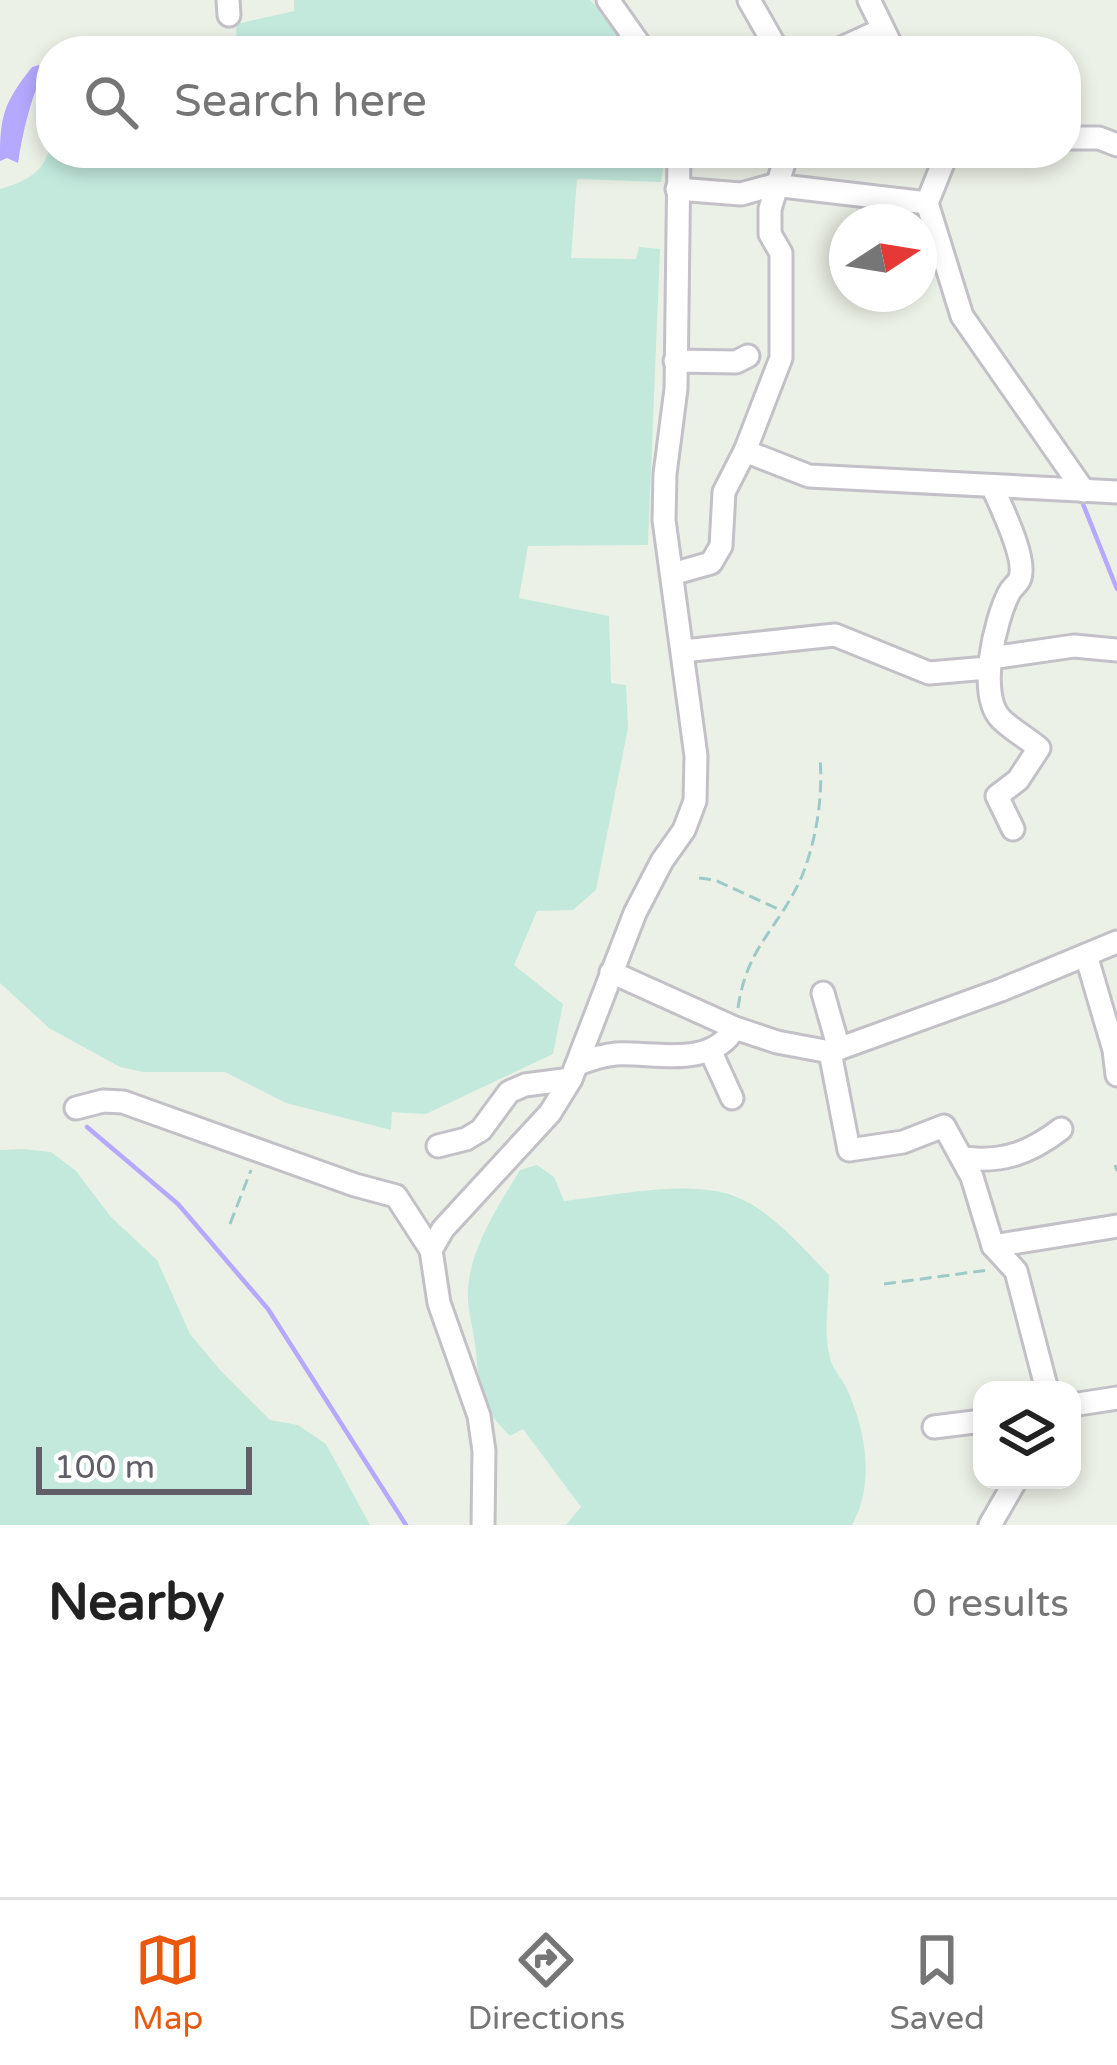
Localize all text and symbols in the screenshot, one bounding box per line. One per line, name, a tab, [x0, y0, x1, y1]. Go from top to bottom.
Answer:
search box	[36, 36, 1081, 168]
icon: search	[78, 69, 144, 135]
text: Search here	[174, 75, 427, 129]
north arrow	[829, 204, 937, 312]
map controls	[973, 1381, 1081, 1489]
button: layers	[973, 1381, 1081, 1489]
scale bar	[36, 1441, 252, 1494]
text: 100 m	[54, 1448, 155, 1487]
text: Nearby	[48, 1572, 225, 1634]
text: 0 results	[912, 1580, 1069, 1627]
tab: Map	[132, 1927, 203, 2038]
tab: Directions	[467, 1927, 625, 2038]
tab: Saved	[890, 1927, 985, 2038]

